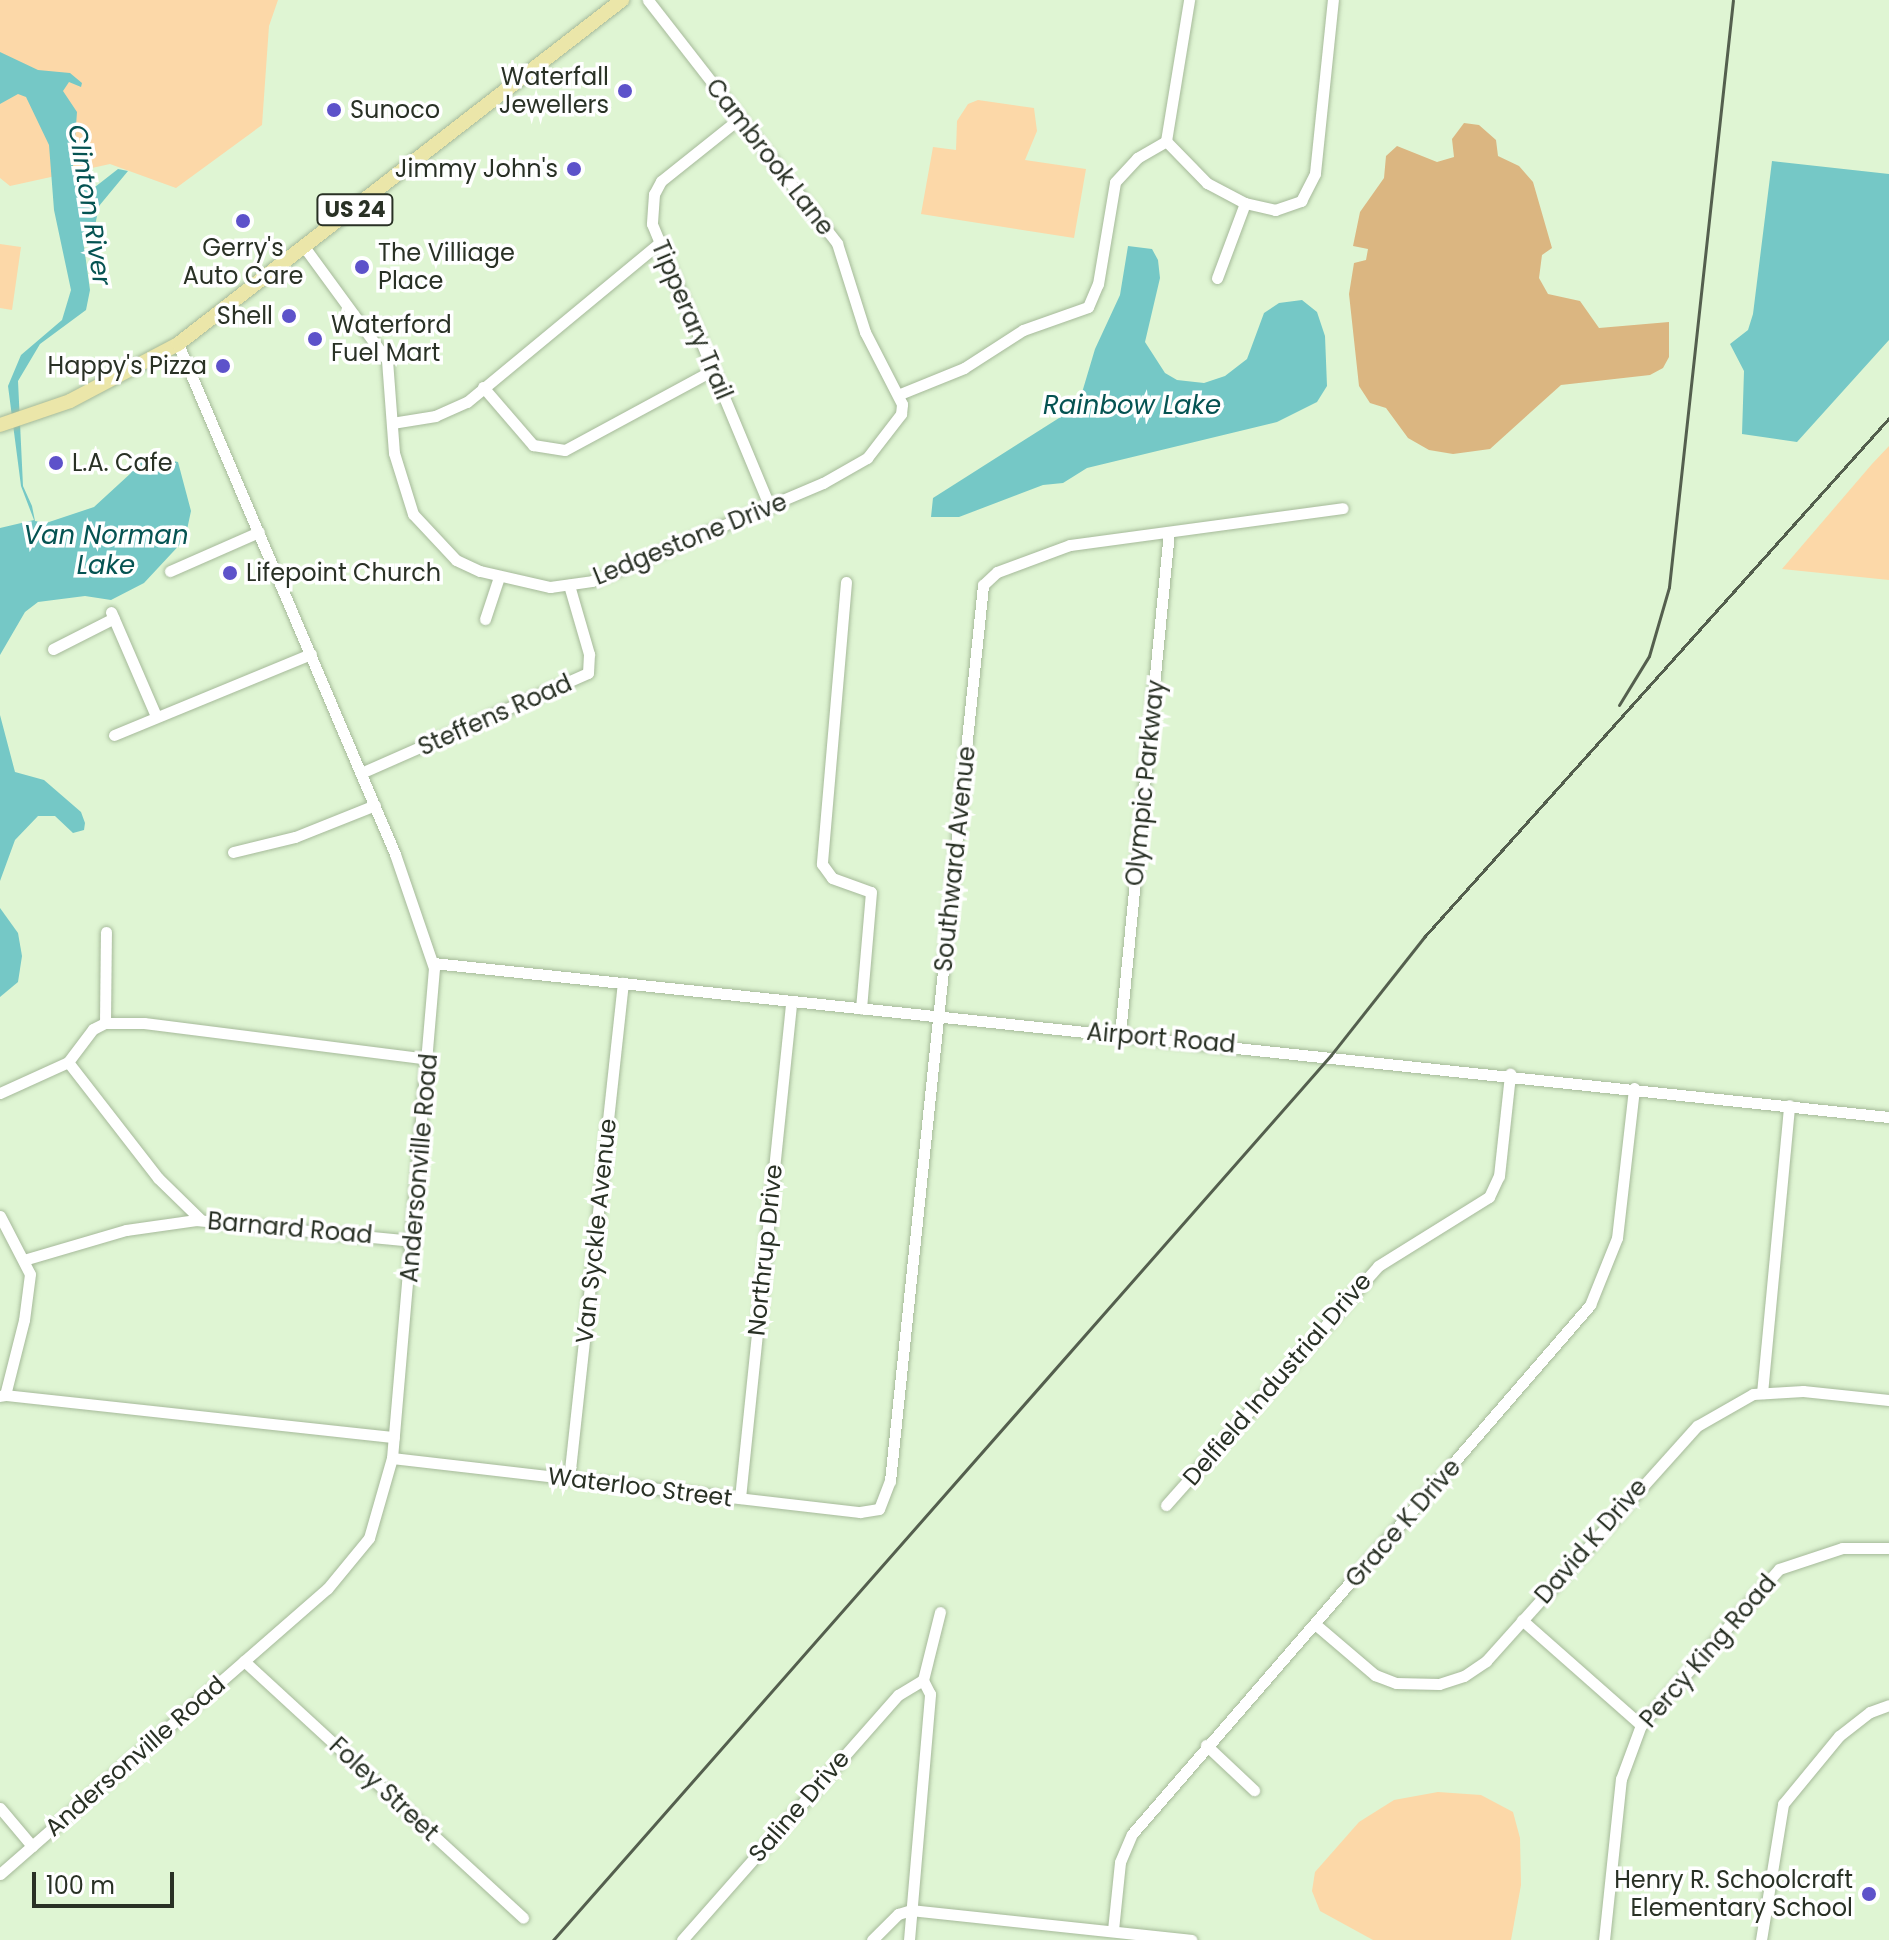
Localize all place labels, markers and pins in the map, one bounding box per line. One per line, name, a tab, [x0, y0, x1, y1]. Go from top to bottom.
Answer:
place label: Waterfall Jewellers	[499, 63, 609, 119]
marker: Waterfall Jewellers	[616, 82, 634, 100]
place label: Sunoco	[350, 96, 440, 124]
marker: Sunoco	[325, 101, 343, 119]
place label: Jimmy John's	[395, 155, 558, 183]
marker: Jimmy John's	[565, 160, 583, 178]
marker: Gerry's Auto Care	[234, 212, 252, 230]
place label: Gerry's Auto Care	[183, 234, 303, 290]
place label: The Villiage Place	[378, 239, 515, 295]
marker: The Villiage Place	[353, 258, 371, 276]
place label: Shell	[217, 302, 273, 330]
marker: Shell	[280, 307, 298, 325]
place label: Waterford Fuel Mart	[331, 311, 452, 367]
marker: Waterford Fuel Mart	[306, 330, 324, 348]
place label: Happy's Pizza	[48, 352, 207, 380]
marker: Happy's Pizza	[214, 357, 232, 375]
place label: L.A. Cafe	[72, 449, 173, 477]
marker: L.A. Cafe	[47, 454, 65, 472]
place label: Lifepoint Church	[246, 559, 441, 587]
marker: Lifepoint Church	[221, 564, 239, 582]
place label: Henry R. Schoolcraft Elementary School	[1614, 1866, 1853, 1922]
marker: Henry R. Schoolcraft Elementary School	[1860, 1885, 1878, 1903]

